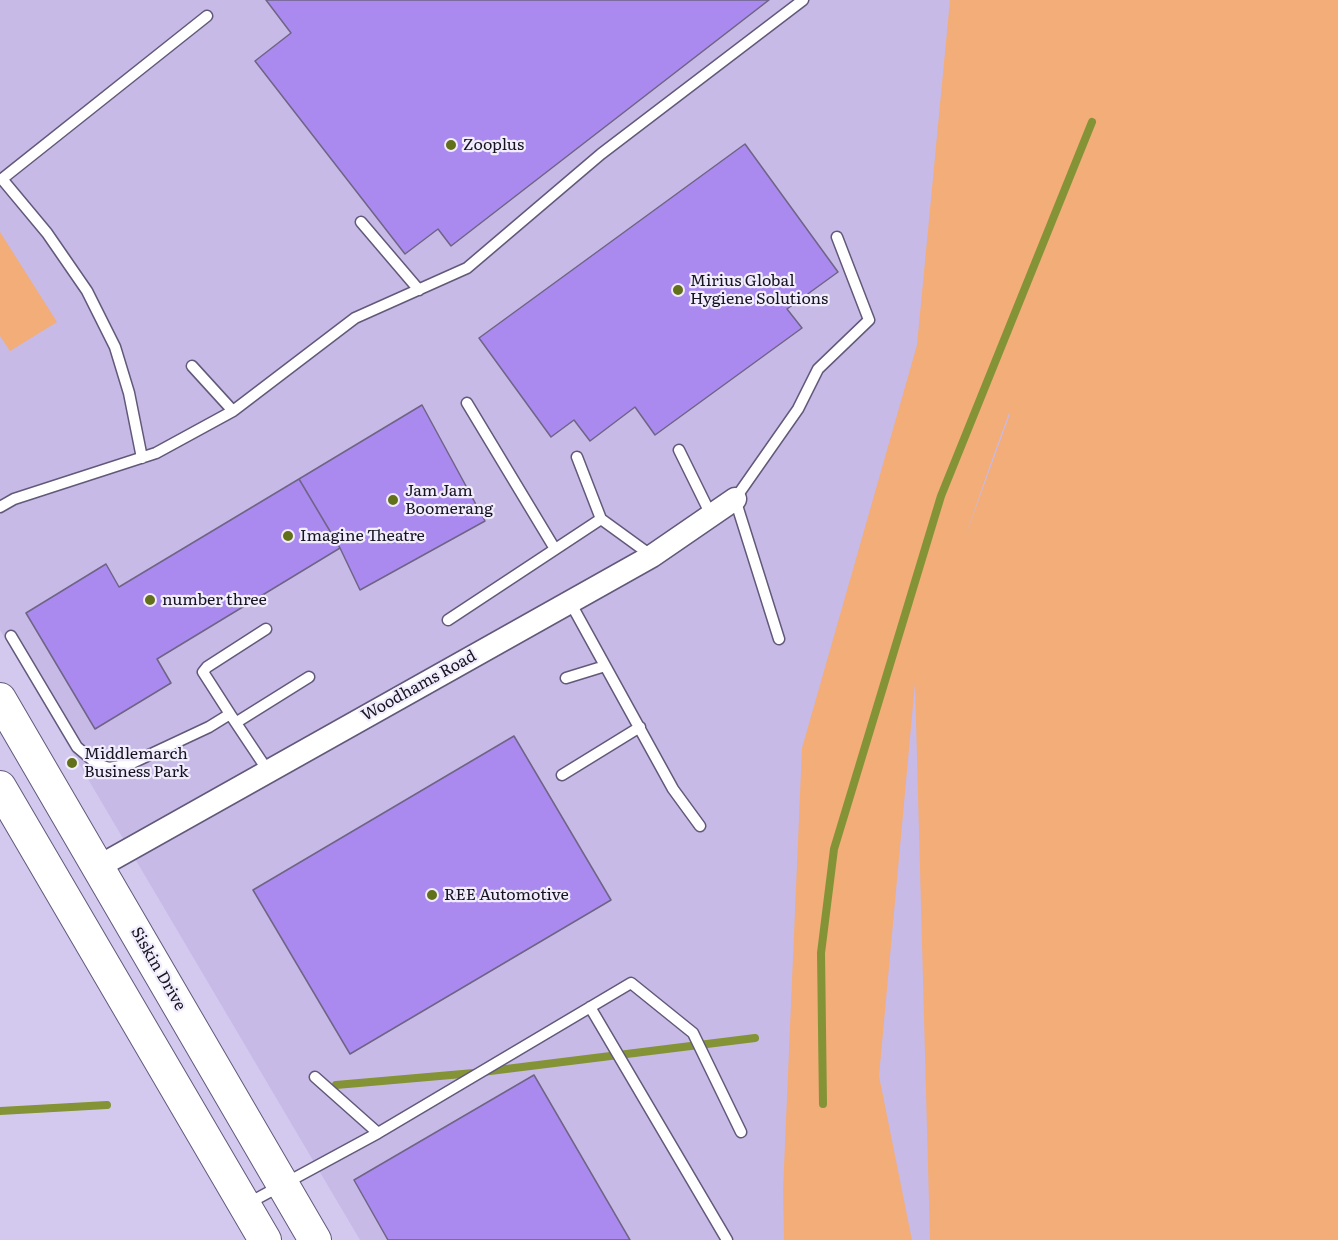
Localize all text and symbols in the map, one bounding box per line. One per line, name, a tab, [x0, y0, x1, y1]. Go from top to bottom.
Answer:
place label: Zooplus	[463, 135, 524, 155]
marker: Zooplus	[444, 138, 458, 152]
place label: Mirius Global Hygiene Solutions	[690, 271, 828, 309]
marker: Mirius Global Hygiene Solutions	[671, 283, 685, 297]
place label: Jam Jam Boomerang	[405, 481, 493, 519]
marker: Jam Jam Boomerang	[386, 493, 400, 507]
place label: Imagine Theatre	[300, 526, 425, 546]
marker: Imagine Theatre	[281, 529, 295, 543]
place label: number three	[162, 590, 267, 610]
marker: number three	[143, 593, 157, 607]
street label: Woodhams Road	[358, 647, 480, 725]
place label: Middlemarch Business Park	[84, 744, 189, 782]
marker: Middlemarch Business Park	[65, 756, 79, 770]
place label: REE Automotive	[444, 885, 569, 905]
marker: REE Automotive	[425, 888, 439, 902]
street label: Siskin Drive	[126, 924, 190, 1014]

